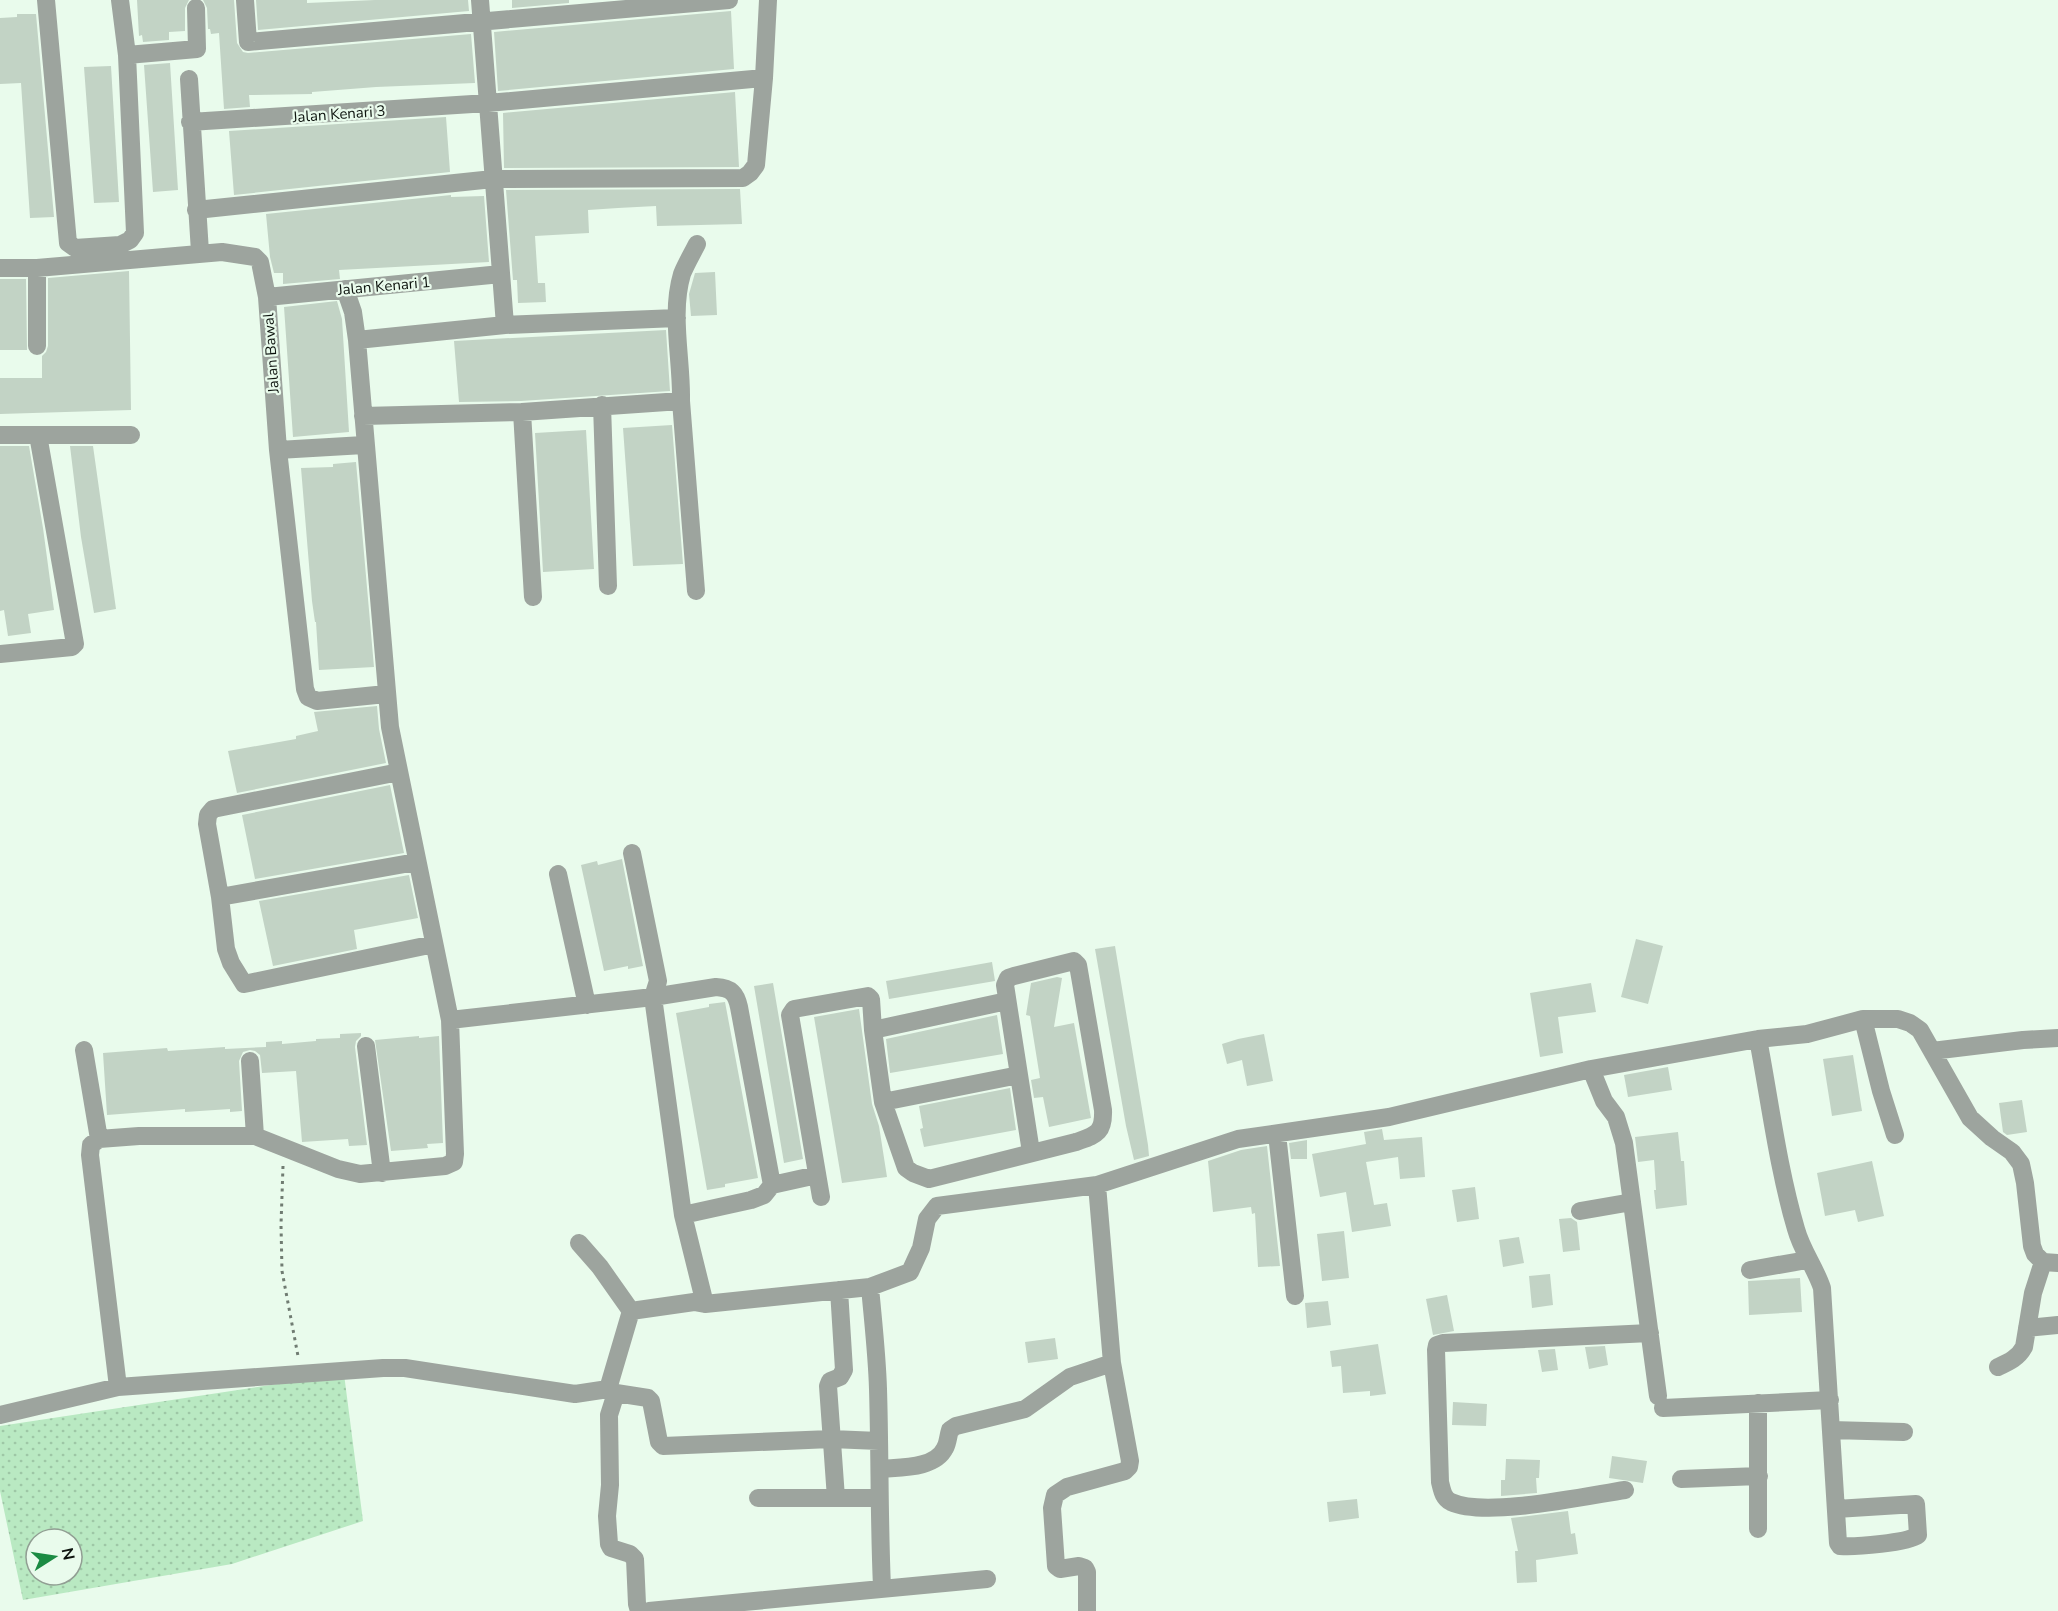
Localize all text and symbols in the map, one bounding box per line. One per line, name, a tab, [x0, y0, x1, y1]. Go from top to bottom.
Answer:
street label: Jalan Kenari 3	[291, 101, 386, 127]
street label: Jalan Kenari 1	[336, 272, 431, 300]
street label: Jalan Bawal	[258, 312, 284, 395]
north arrow	[24, 1527, 84, 1587]
text: N	[56, 1546, 80, 1562]

